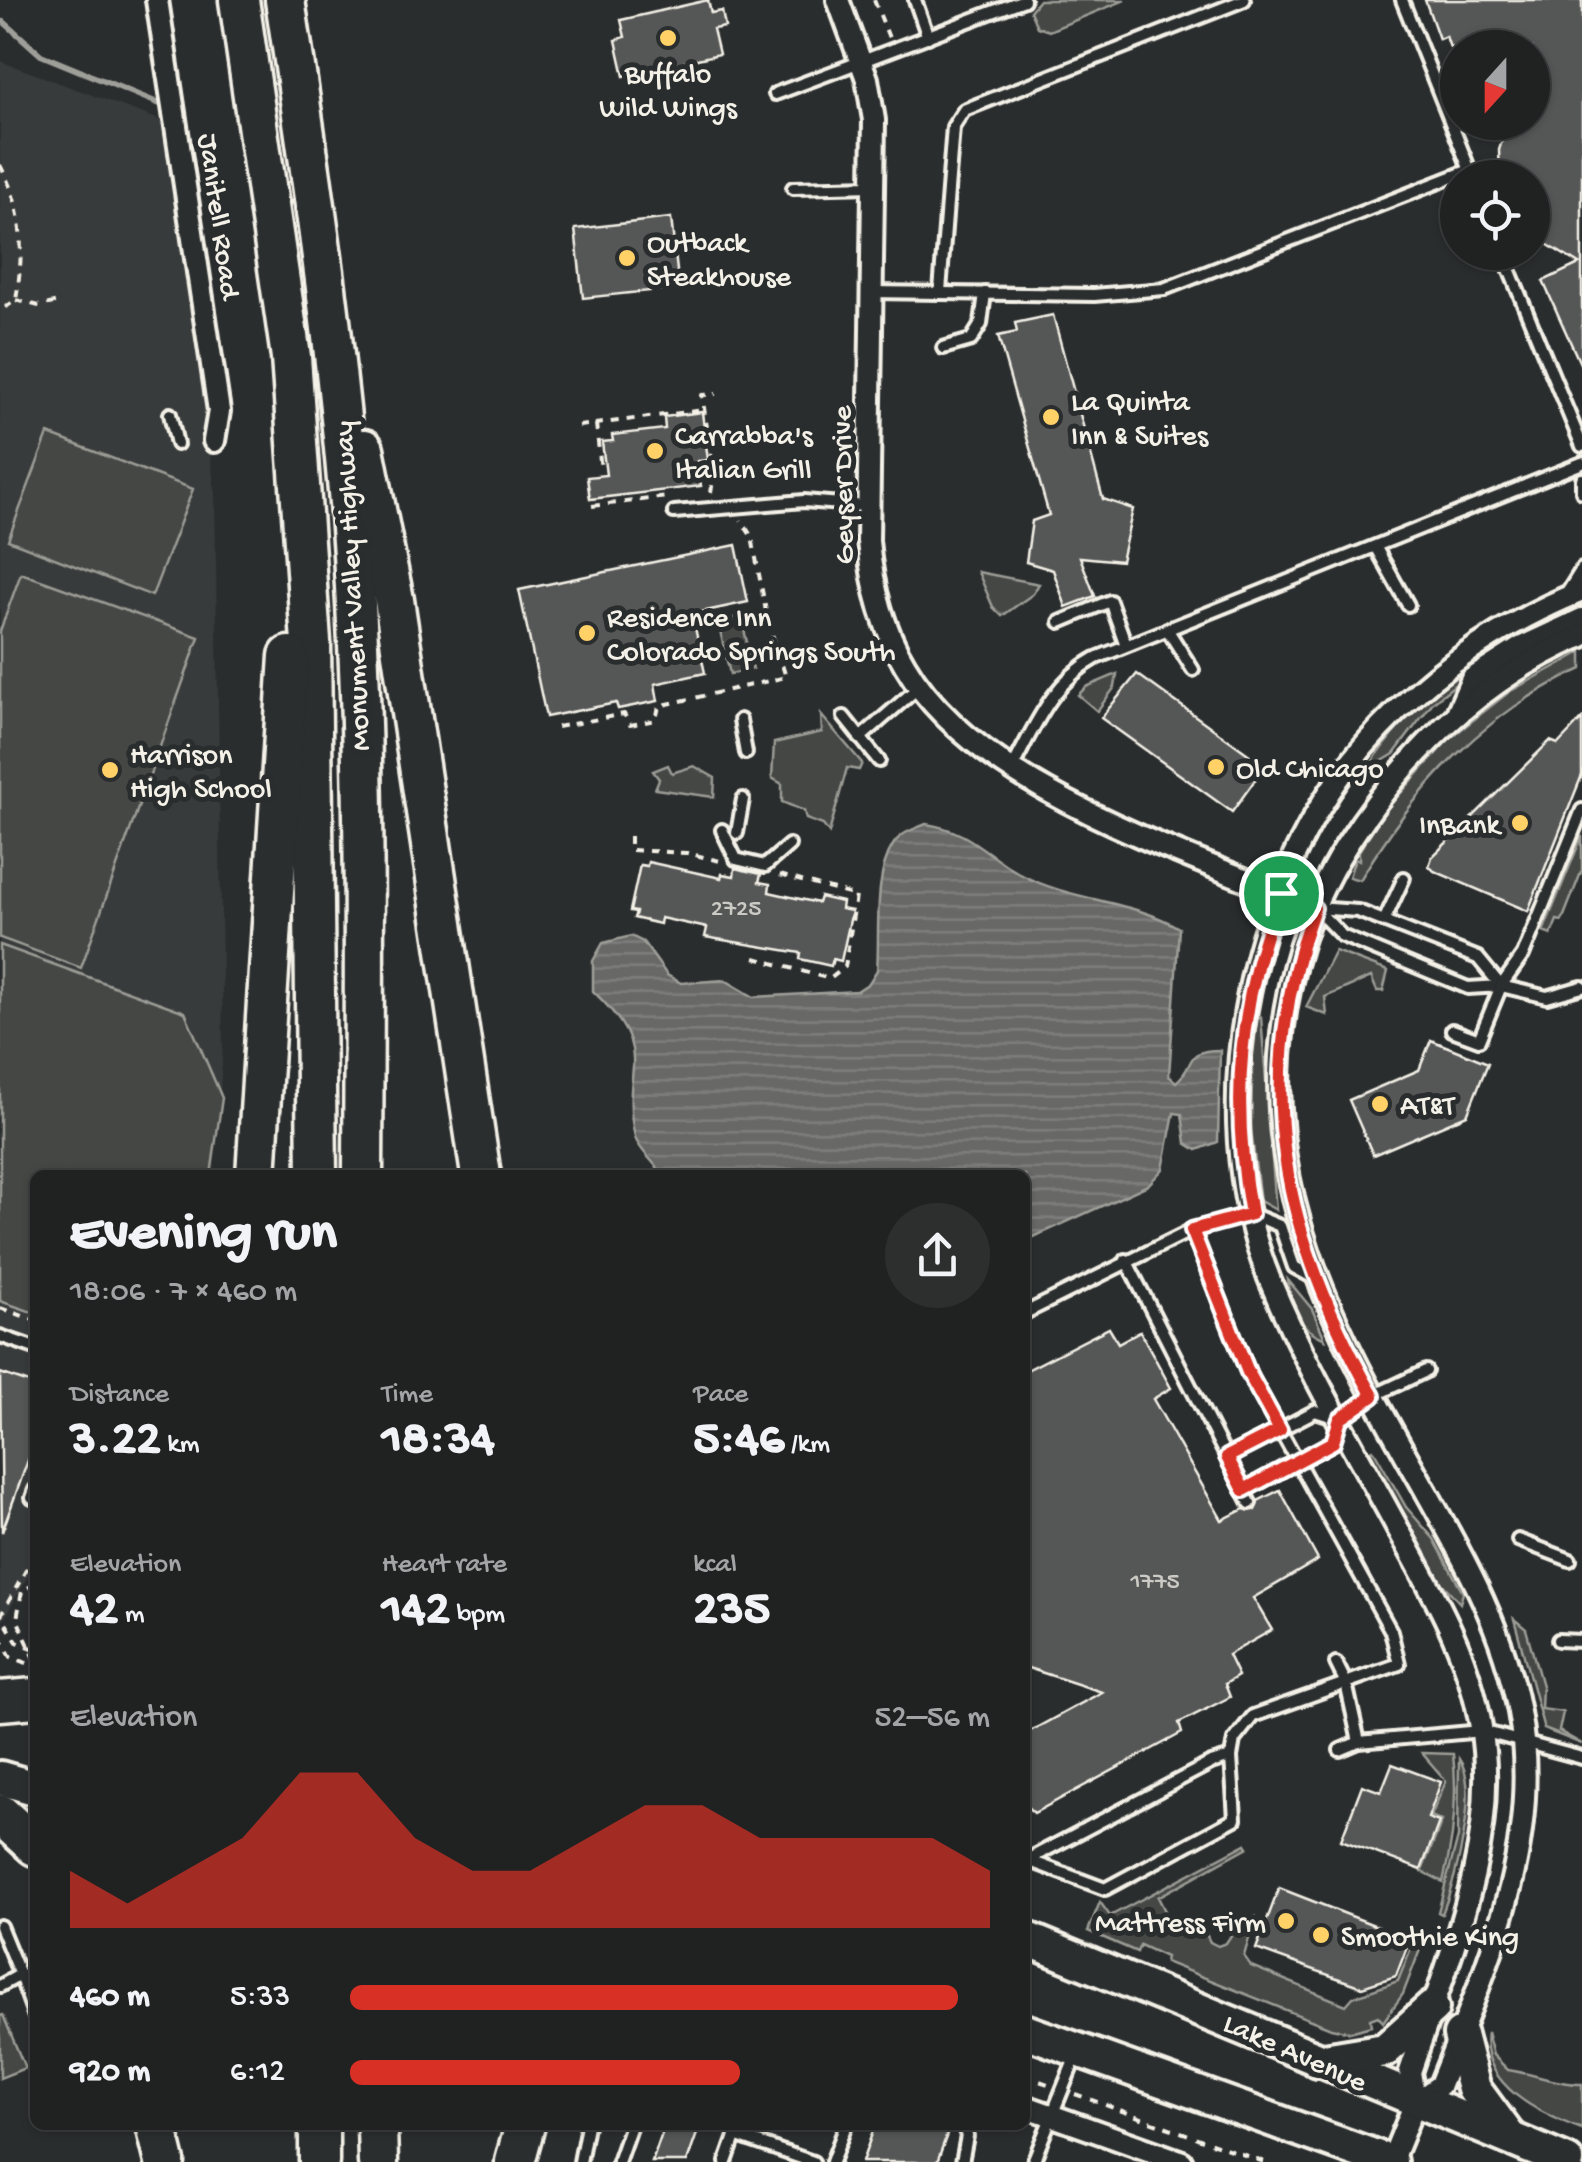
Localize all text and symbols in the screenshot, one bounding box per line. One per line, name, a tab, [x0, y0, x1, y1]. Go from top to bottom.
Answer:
marker: Buffalo Wild Wings	[657, 27, 679, 49]
north arrow	[1440, 30, 1550, 140]
map controls	[1440, 30, 1550, 270]
place label: Buffalo Wild Wings	[599, 59, 738, 128]
street label: Janitell Road	[188, 132, 246, 304]
button: locate	[1440, 160, 1550, 270]
place label: Outback Steakhouse	[647, 228, 791, 297]
marker: Outback Steakhouse	[616, 247, 638, 269]
place label: La Quinta Inn & Suites	[1071, 387, 1209, 456]
street label: Geyser Drive	[827, 405, 864, 565]
marker: La Quinta Inn & Suites	[1040, 406, 1062, 428]
street label: Monument Valley Highway	[328, 420, 381, 752]
place label: Carrabba's Italian Grill	[675, 421, 814, 490]
marker: Carrabba's Italian Grill	[644, 440, 666, 462]
place label: Residence Inn Colorado Springs South	[607, 603, 896, 672]
marker: Residence Inn Colorado Springs South	[576, 622, 598, 644]
place label: Harrison High School	[130, 740, 272, 809]
place label: Old Chicago	[1236, 754, 1384, 789]
marker: Old Chicago	[1205, 756, 1227, 778]
marker: Harrison High School	[99, 759, 121, 781]
place label: InBank	[1419, 810, 1503, 845]
marker: InBank	[1509, 812, 1531, 834]
pin	[1239, 851, 1324, 936]
icon: arrive	[1254, 866, 1309, 921]
house number: 2725	[711, 896, 761, 925]
place label: AT&T	[1400, 1091, 1456, 1126]
marker: AT&T	[1369, 1093, 1391, 1115]
button: share	[885, 1203, 990, 1308]
text: Evening run	[70, 1204, 337, 1268]
text: 18:06 · 7 × 460 m	[70, 1274, 297, 1312]
text: Distance	[70, 1379, 169, 1412]
text: Time	[382, 1379, 433, 1412]
text: Pace	[693, 1379, 748, 1412]
text: 3.22	[70, 1412, 161, 1471]
text: 18:34	[382, 1412, 495, 1471]
text: 5:46	[693, 1412, 784, 1471]
text: km	[161, 1429, 200, 1462]
text: /km	[784, 1429, 830, 1462]
text: Elevation	[70, 1549, 181, 1582]
text: Heart rate	[382, 1549, 507, 1582]
text: kcal	[693, 1549, 737, 1582]
house number: 1775	[1129, 1569, 1180, 1598]
text: 42	[70, 1582, 118, 1641]
text: 142	[382, 1582, 450, 1641]
text: 235	[693, 1582, 770, 1641]
text: m	[118, 1599, 145, 1632]
text: bpm	[450, 1599, 505, 1632]
text: Elevation	[70, 1700, 197, 1738]
text: 52–56 m	[875, 1700, 990, 1738]
place label: Mattress Firm	[1095, 1908, 1266, 1943]
marker: Mattress Firm	[1275, 1910, 1297, 1932]
place label: Smoothie King	[1341, 1922, 1519, 1957]
marker: Smoothie King	[1310, 1924, 1332, 1946]
text: 460 m	[70, 1979, 150, 2017]
text: 5:33	[230, 1979, 290, 2017]
street label: Lake Avenue	[1217, 2008, 1372, 2103]
text: 920 m	[70, 2054, 150, 2092]
text: 6:12	[230, 2054, 285, 2092]

